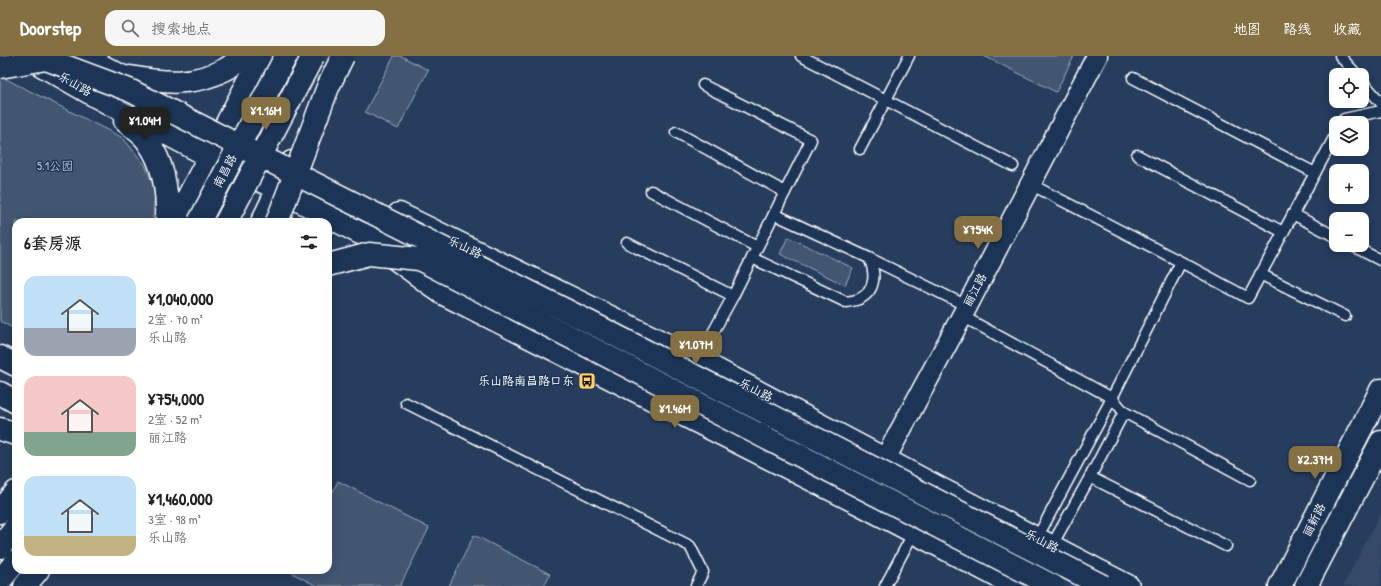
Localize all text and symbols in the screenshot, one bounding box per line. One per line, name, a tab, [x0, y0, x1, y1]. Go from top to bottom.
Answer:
search box	[105, 10, 385, 46]
text: Doorstep	[20, 15, 81, 41]
icon: search	[119, 17, 141, 39]
text: 搜索地点	[151, 18, 211, 39]
text: 地图	[1233, 19, 1261, 38]
text: 路线	[1283, 19, 1311, 38]
text: 收藏	[1333, 19, 1361, 38]
street label: 乐山路	[55, 67, 95, 100]
map controls	[1329, 68, 1369, 252]
button: locate	[1329, 68, 1369, 108]
pin: ¥1.16M	[233, 97, 299, 131]
text: ¥1.16M	[250, 101, 282, 119]
pin: ¥1.04M	[112, 107, 178, 141]
text: ¥1.04M	[129, 111, 161, 129]
button: layers	[1329, 116, 1369, 156]
street label: 南昌路	[209, 151, 241, 191]
park label: 5.1公园	[37, 157, 73, 174]
button: +	[1329, 164, 1369, 204]
button: −	[1329, 212, 1369, 252]
pin: ¥754K	[950, 216, 1006, 250]
text: ¥754K	[963, 220, 993, 238]
text: 6套房源	[24, 231, 82, 254]
icon: filters	[298, 231, 320, 253]
street label: 乐山路	[445, 231, 485, 262]
street label: 丽江路	[959, 270, 991, 310]
text: ¥1,040,000	[148, 287, 213, 310]
icon: home	[56, 292, 104, 340]
text: 2室 · 70 m²	[148, 310, 203, 328]
text: 乐山路	[148, 328, 187, 346]
pin: ¥1.07M	[663, 331, 729, 365]
text: ¥1.07M	[679, 335, 713, 353]
bus stop icon: 乐山路南昌路口东	[577, 371, 597, 391]
place label: 乐山路南昌路口东	[478, 372, 574, 389]
street label: 乐山路	[736, 374, 776, 406]
text: ¥754,000	[148, 387, 204, 410]
icon: home	[56, 392, 104, 440]
pin: ¥1.46M	[642, 395, 708, 429]
text: ¥1.46M	[659, 399, 691, 417]
text: 2室 · 52 m²	[148, 410, 202, 428]
text: 丽江路	[148, 428, 187, 446]
pin: ¥2.37M	[1282, 446, 1348, 480]
text: ¥2.37M	[1298, 450, 1332, 468]
text: ¥1,460,000	[148, 487, 213, 510]
icon: home	[56, 492, 104, 540]
street label: 丽新路	[1298, 500, 1329, 540]
text: 3室 · 98 m²	[148, 510, 201, 528]
street label: 乐山路	[1022, 525, 1062, 557]
text: 乐山路	[148, 528, 187, 546]

